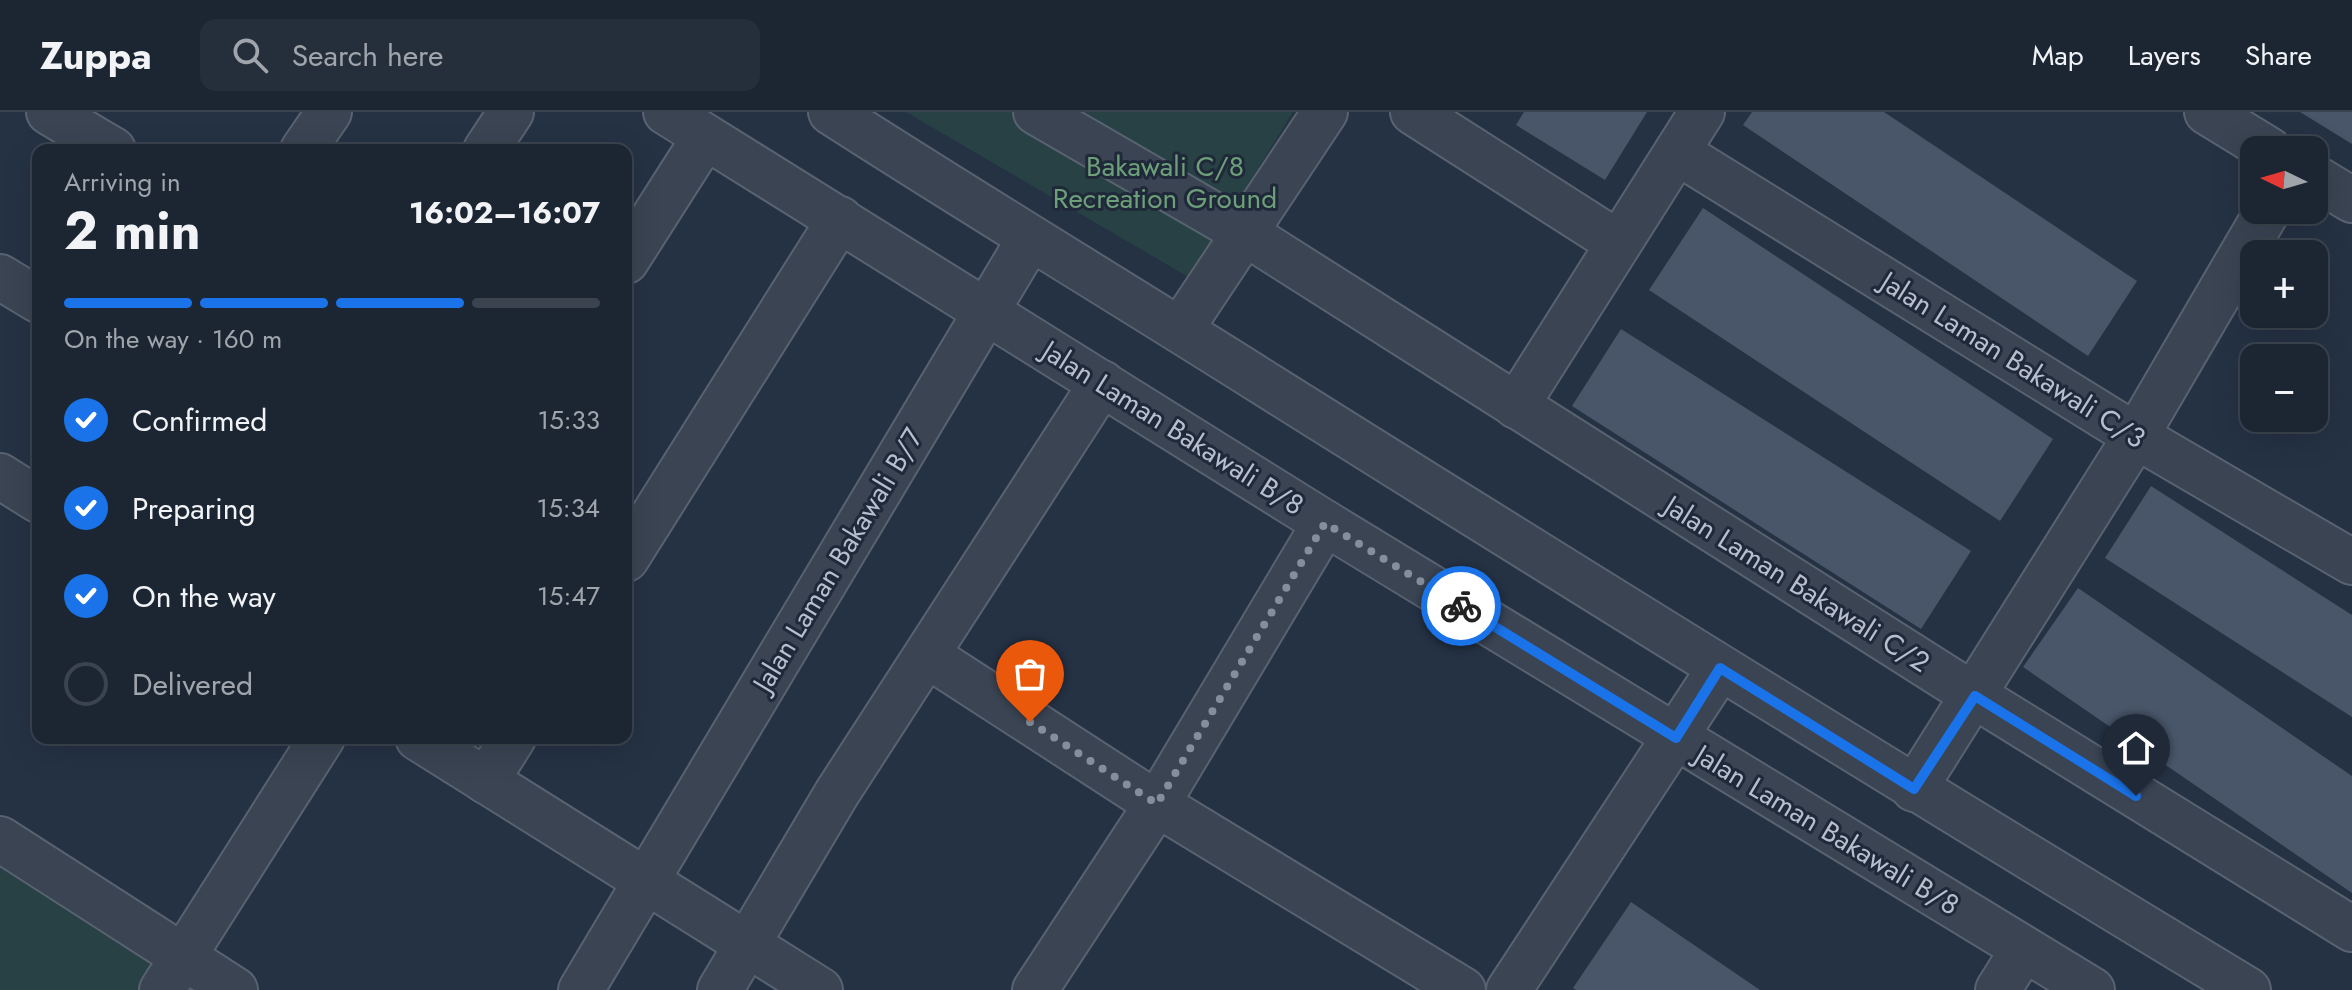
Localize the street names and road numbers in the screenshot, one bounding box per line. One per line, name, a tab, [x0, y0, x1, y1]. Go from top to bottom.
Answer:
street label: Jalan Laman Bakawali C/3	[1869, 260, 2153, 458]
street label: Jalan Laman Bakawali B/8	[1031, 328, 1312, 525]
street label: Jalan Laman Bakawali B/7	[741, 420, 933, 703]
street label: Jalan Laman Bakawali C/2	[1653, 483, 1938, 683]
street label: Jalan Laman Bakawali B/8	[1684, 733, 1967, 925]

